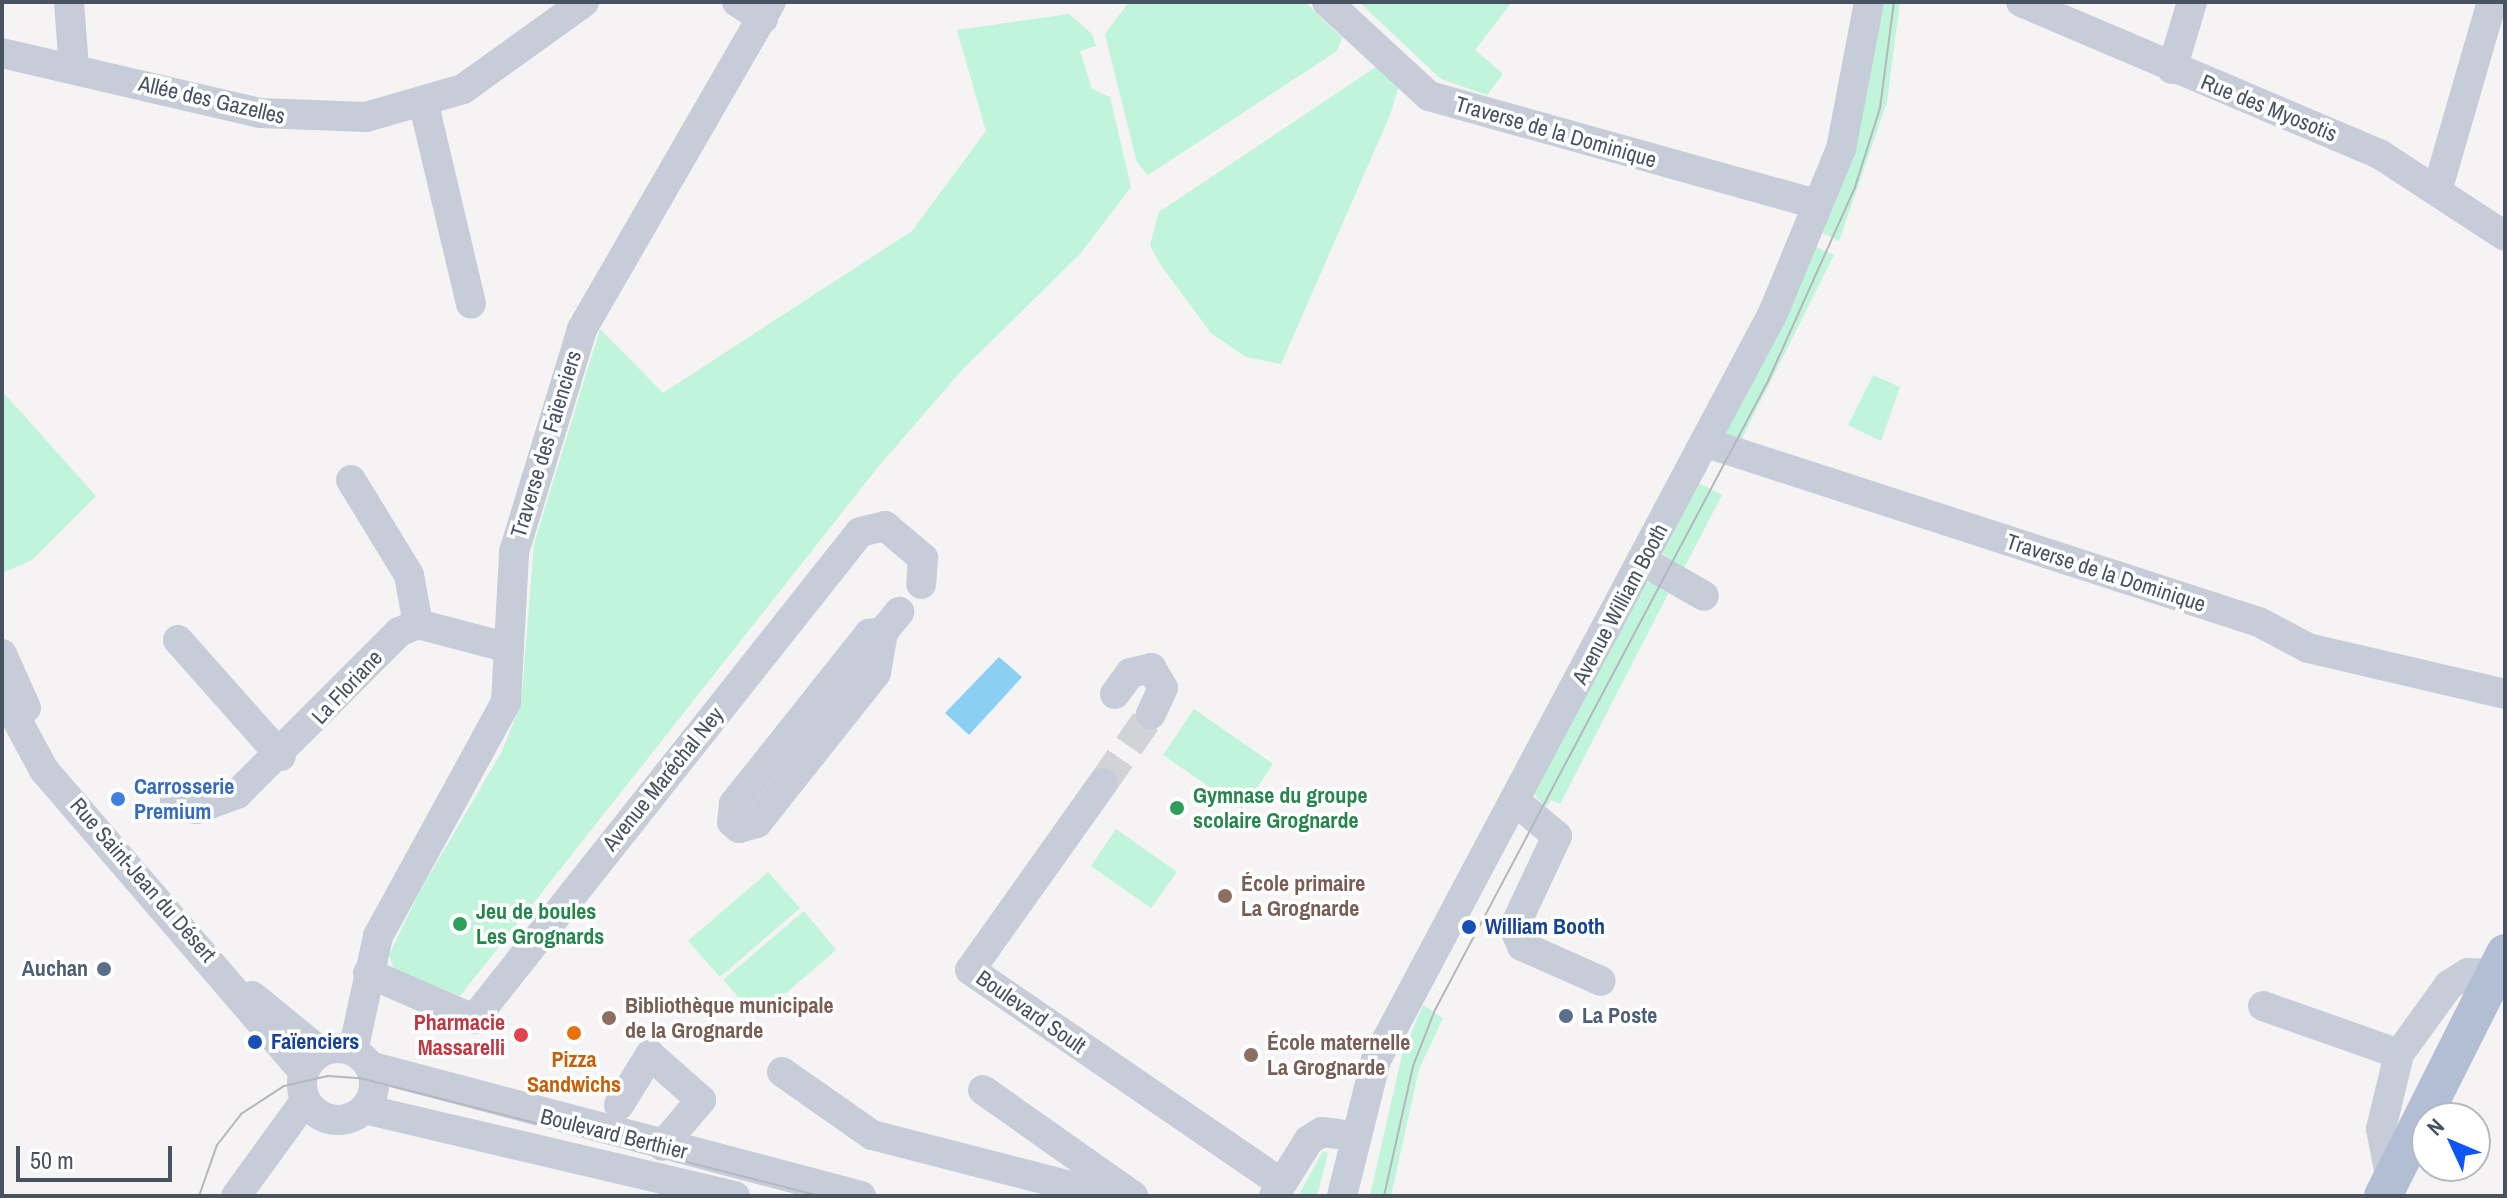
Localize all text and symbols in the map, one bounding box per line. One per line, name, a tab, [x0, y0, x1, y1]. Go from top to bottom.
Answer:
street label: Rue des Myosotis	[2197, 69, 2341, 147]
street label: Allée des Gazelles	[136, 70, 288, 130]
street label: Traverse de la Dominique	[1452, 91, 1660, 173]
street label: Traverse des Faïenciers	[505, 347, 587, 541]
street label: Avenue William Booth	[1567, 519, 1673, 689]
street label: Traverse de la Dominique	[2003, 528, 2209, 618]
street label: La Floriane	[306, 645, 388, 729]
street label: Avenue Maréchal Ney	[597, 702, 729, 856]
place label: Carrosserie Premium	[134, 773, 234, 824]
place label: Gymnase du groupe scolaire Grognarde	[1193, 782, 1367, 834]
marker: Carrosserie Premium	[109, 790, 127, 808]
street label: Rue Saint-Jean du Désert	[65, 793, 221, 967]
marker: Gymnase du groupe scolaire Grognarde	[1168, 799, 1186, 817]
place label: École primaire La Grognarde	[1241, 870, 1365, 922]
marker: École primaire La Grognarde	[1216, 887, 1234, 905]
place label: Jeu de boules Les Grognards	[476, 898, 604, 950]
place label: William Booth	[1485, 914, 1605, 940]
marker: Jeu de boules Les Grognards	[451, 915, 469, 933]
marker: William Booth	[1460, 918, 1478, 936]
place label: Auchan	[22, 956, 88, 982]
marker: Auchan	[95, 960, 113, 978]
street label: Boulevard Soult	[971, 965, 1091, 1059]
place label: Bibliothèque municipale de la Grognarde	[625, 992, 834, 1044]
place label: La Poste	[1582, 1003, 1657, 1029]
marker: La Poste	[1557, 1007, 1575, 1025]
place label: Pharmacie Massarelli	[414, 1009, 505, 1060]
marker: Bibliothèque municipale de la Grognarde	[600, 1009, 618, 1027]
marker: Pizza Sandwichs	[565, 1024, 583, 1042]
marker: Pharmacie Massarelli	[512, 1026, 530, 1044]
place label: Faïenciers	[271, 1029, 359, 1055]
place label: École maternelle La Grognarde	[1267, 1029, 1410, 1080]
marker: Faïenciers	[246, 1033, 264, 1051]
place label: Pizza Sandwichs	[527, 1046, 621, 1098]
marker: École maternelle La Grognarde	[1242, 1046, 1260, 1064]
north arrow	[2411, 1102, 2491, 1182]
street label: Boulevard Berthier	[538, 1103, 690, 1165]
text: N	[2420, 1112, 2450, 1142]
scale bar	[20, 1130, 176, 1180]
text: 50 m	[30, 1144, 74, 1176]

